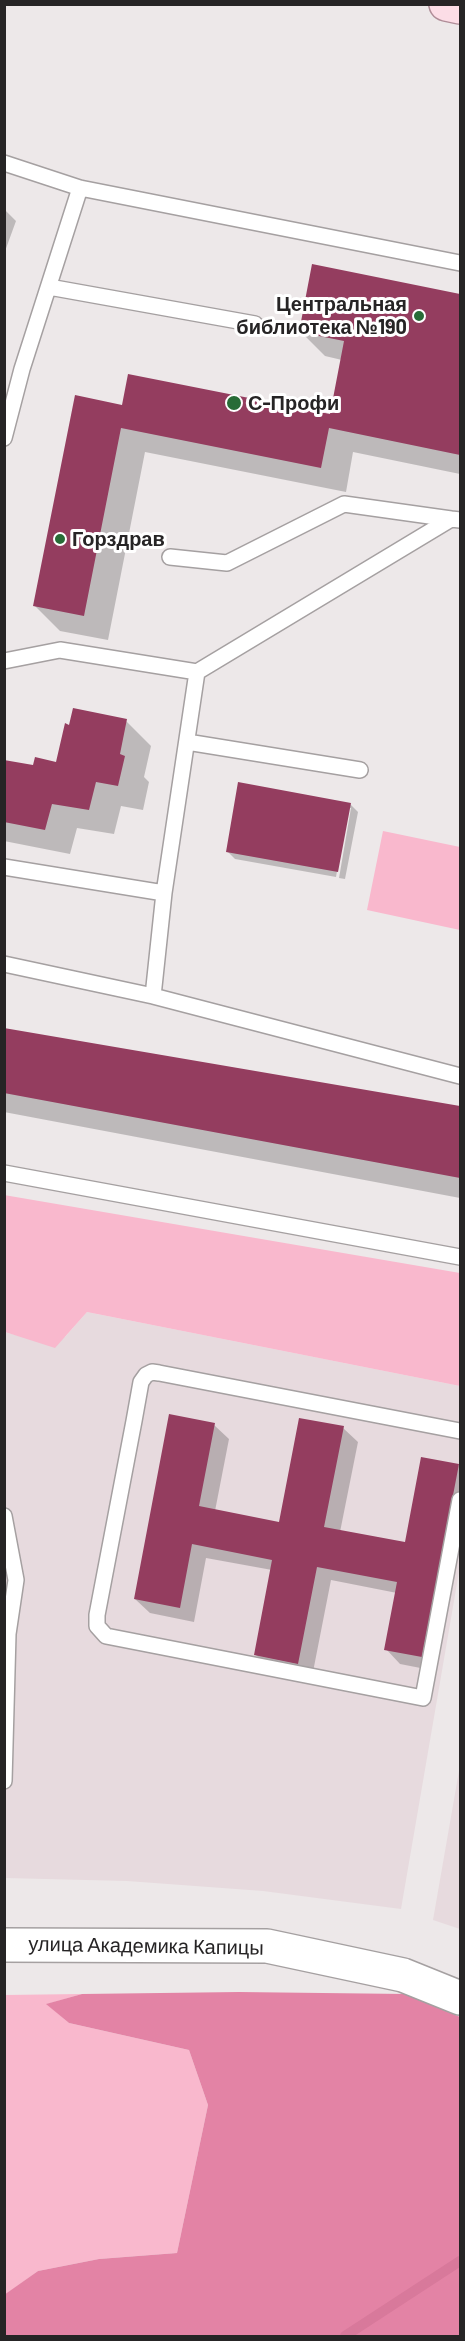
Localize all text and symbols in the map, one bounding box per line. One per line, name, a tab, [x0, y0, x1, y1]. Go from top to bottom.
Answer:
place label: Центральная библиотека №190	[236, 292, 407, 339]
marker: Центральная библиотека №190	[412, 309, 426, 323]
place label: С-Профи	[248, 391, 339, 415]
marker: С-Профи	[225, 394, 243, 412]
place label: Горздрав	[72, 527, 165, 551]
marker: Горздрав	[53, 532, 67, 546]
street label: улица Академика Капицы	[28, 1932, 264, 1960]

